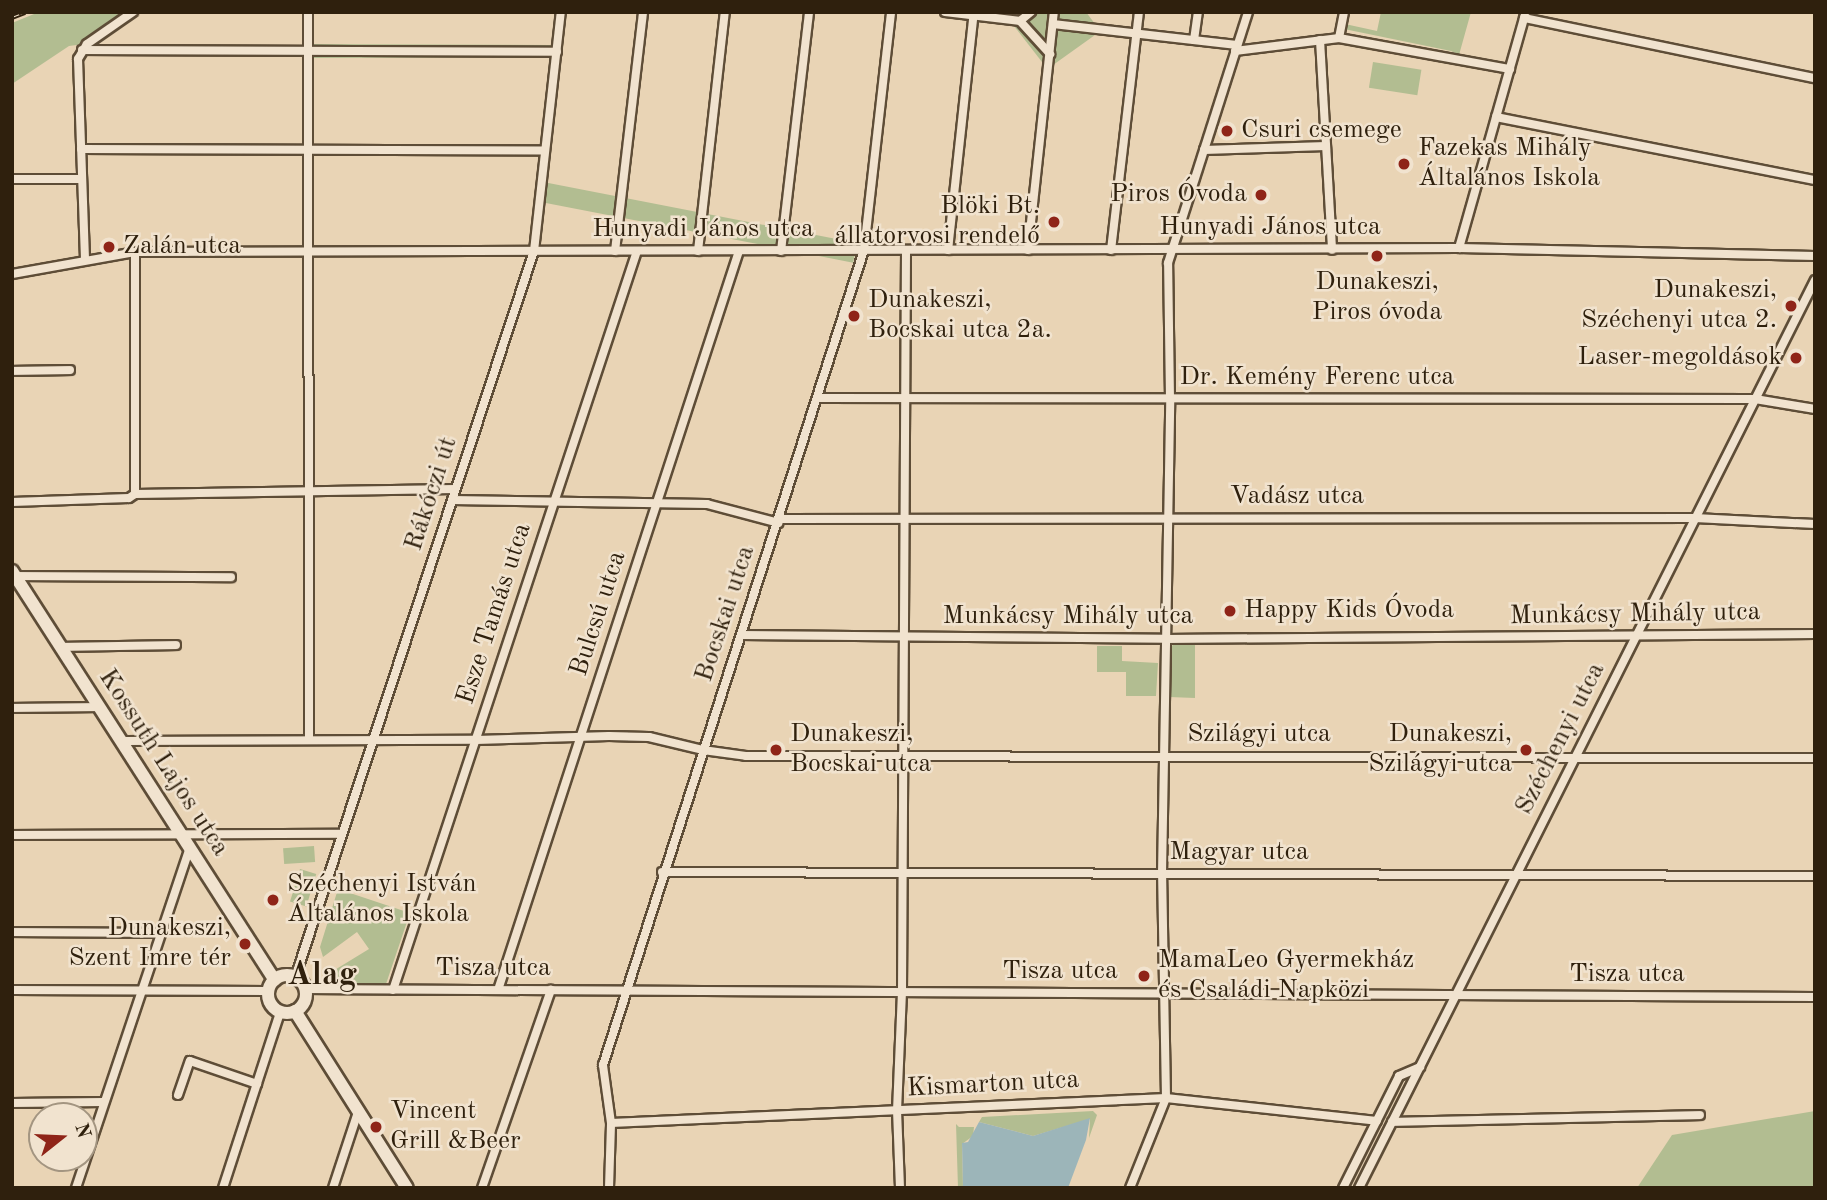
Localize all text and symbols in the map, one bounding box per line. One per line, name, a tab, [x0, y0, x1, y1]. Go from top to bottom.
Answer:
place label: Csuri csemege	[1241, 115, 1402, 147]
marker: Csuri csemege	[1219, 123, 1235, 139]
place label: Fazekas Mihály Általános Iskola	[1418, 133, 1600, 194]
marker: Fazekas Mihály Általános Iskola	[1396, 156, 1412, 172]
place label: Piros Óvoda	[1110, 179, 1247, 211]
marker: Piros Óvoda	[1253, 187, 1269, 203]
place label: Blöki Bt. állatorvosi rendelő	[834, 191, 1040, 252]
street label: Hunyadi János utca	[1159, 212, 1381, 244]
street label: Hunyadi János utca	[592, 214, 814, 246]
marker: Blöki Bt. állatorvosi rendelő	[1046, 214, 1062, 230]
place label: Zalán utca	[123, 231, 241, 263]
marker: Zalán utca	[101, 239, 117, 255]
marker: Dunakeszi, Piros óvoda	[1369, 248, 1385, 264]
place label: Dunakeszi, Piros óvoda	[1312, 267, 1442, 328]
place label: Dunakeszi, Széchenyi utca 2.	[1581, 275, 1777, 336]
place label: Dunakeszi, Bocskai utca 2a.	[868, 285, 1052, 346]
marker: Dunakeszi, Széchenyi utca 2.	[1783, 298, 1799, 314]
marker: Dunakeszi, Bocskai utca 2a.	[846, 308, 862, 324]
place label: Laser-megoldások	[1578, 342, 1782, 374]
marker: Laser-megoldások	[1788, 350, 1804, 366]
street label: Dr. Kemény Ferenc utca	[1180, 362, 1454, 394]
street label: Rákóczi út	[399, 433, 465, 555]
street label: Vadász utca	[1230, 481, 1364, 513]
street label: Esze Tamás utca	[451, 519, 539, 709]
street label: Bocskai utca	[689, 542, 763, 686]
street label: Bulcsú utca	[564, 547, 634, 681]
place label: Happy Kids Óvoda	[1244, 595, 1454, 627]
street label: Munkácsy Mihály utca	[1509, 597, 1761, 633]
street label: Munkácsy Mihály utca	[943, 601, 1193, 633]
marker: Happy Kids Óvoda	[1222, 603, 1238, 619]
street label: Széchenyi utca	[1509, 658, 1613, 820]
street label: Kossuth Lajos utca	[91, 664, 235, 862]
place label: Dunakeszi, Bocskai utca	[790, 719, 931, 780]
street label: Szilágyi utca	[1187, 719, 1331, 751]
place label: Dunakeszi, Szilágyi utca	[1368, 719, 1512, 780]
marker: Dunakeszi, Bocskai utca	[768, 742, 784, 758]
marker: Dunakeszi, Szilágyi utca	[1518, 742, 1534, 758]
street label: Magyar utca	[1169, 837, 1309, 869]
place label: Széchenyi István Általános Iskola	[287, 869, 477, 931]
marker: Széchenyi István Általános Iskola	[265, 892, 281, 908]
place label: Dunakeszi, Szent Imre tér	[69, 913, 231, 974]
marker: Dunakeszi, Szent Imre tér	[237, 936, 253, 952]
place label: MamaLeo Gyermekház és Családi Napközi	[1158, 945, 1414, 1006]
street label: Tisza utca	[435, 953, 551, 985]
district label: Alag	[287, 956, 357, 996]
street label: Tisza utca	[1002, 956, 1118, 988]
street label: Tisza utca	[1569, 959, 1685, 991]
marker: MamaLeo Gyermekház és Családi Napközi	[1136, 968, 1152, 984]
street label: Kismarton utca	[906, 1065, 1080, 1105]
place label: Vincent Grill &Beer	[390, 1096, 521, 1158]
north arrow	[28, 1102, 98, 1172]
marker: Vincent Grill &Beer	[368, 1119, 384, 1135]
text: N	[70, 1121, 93, 1141]

